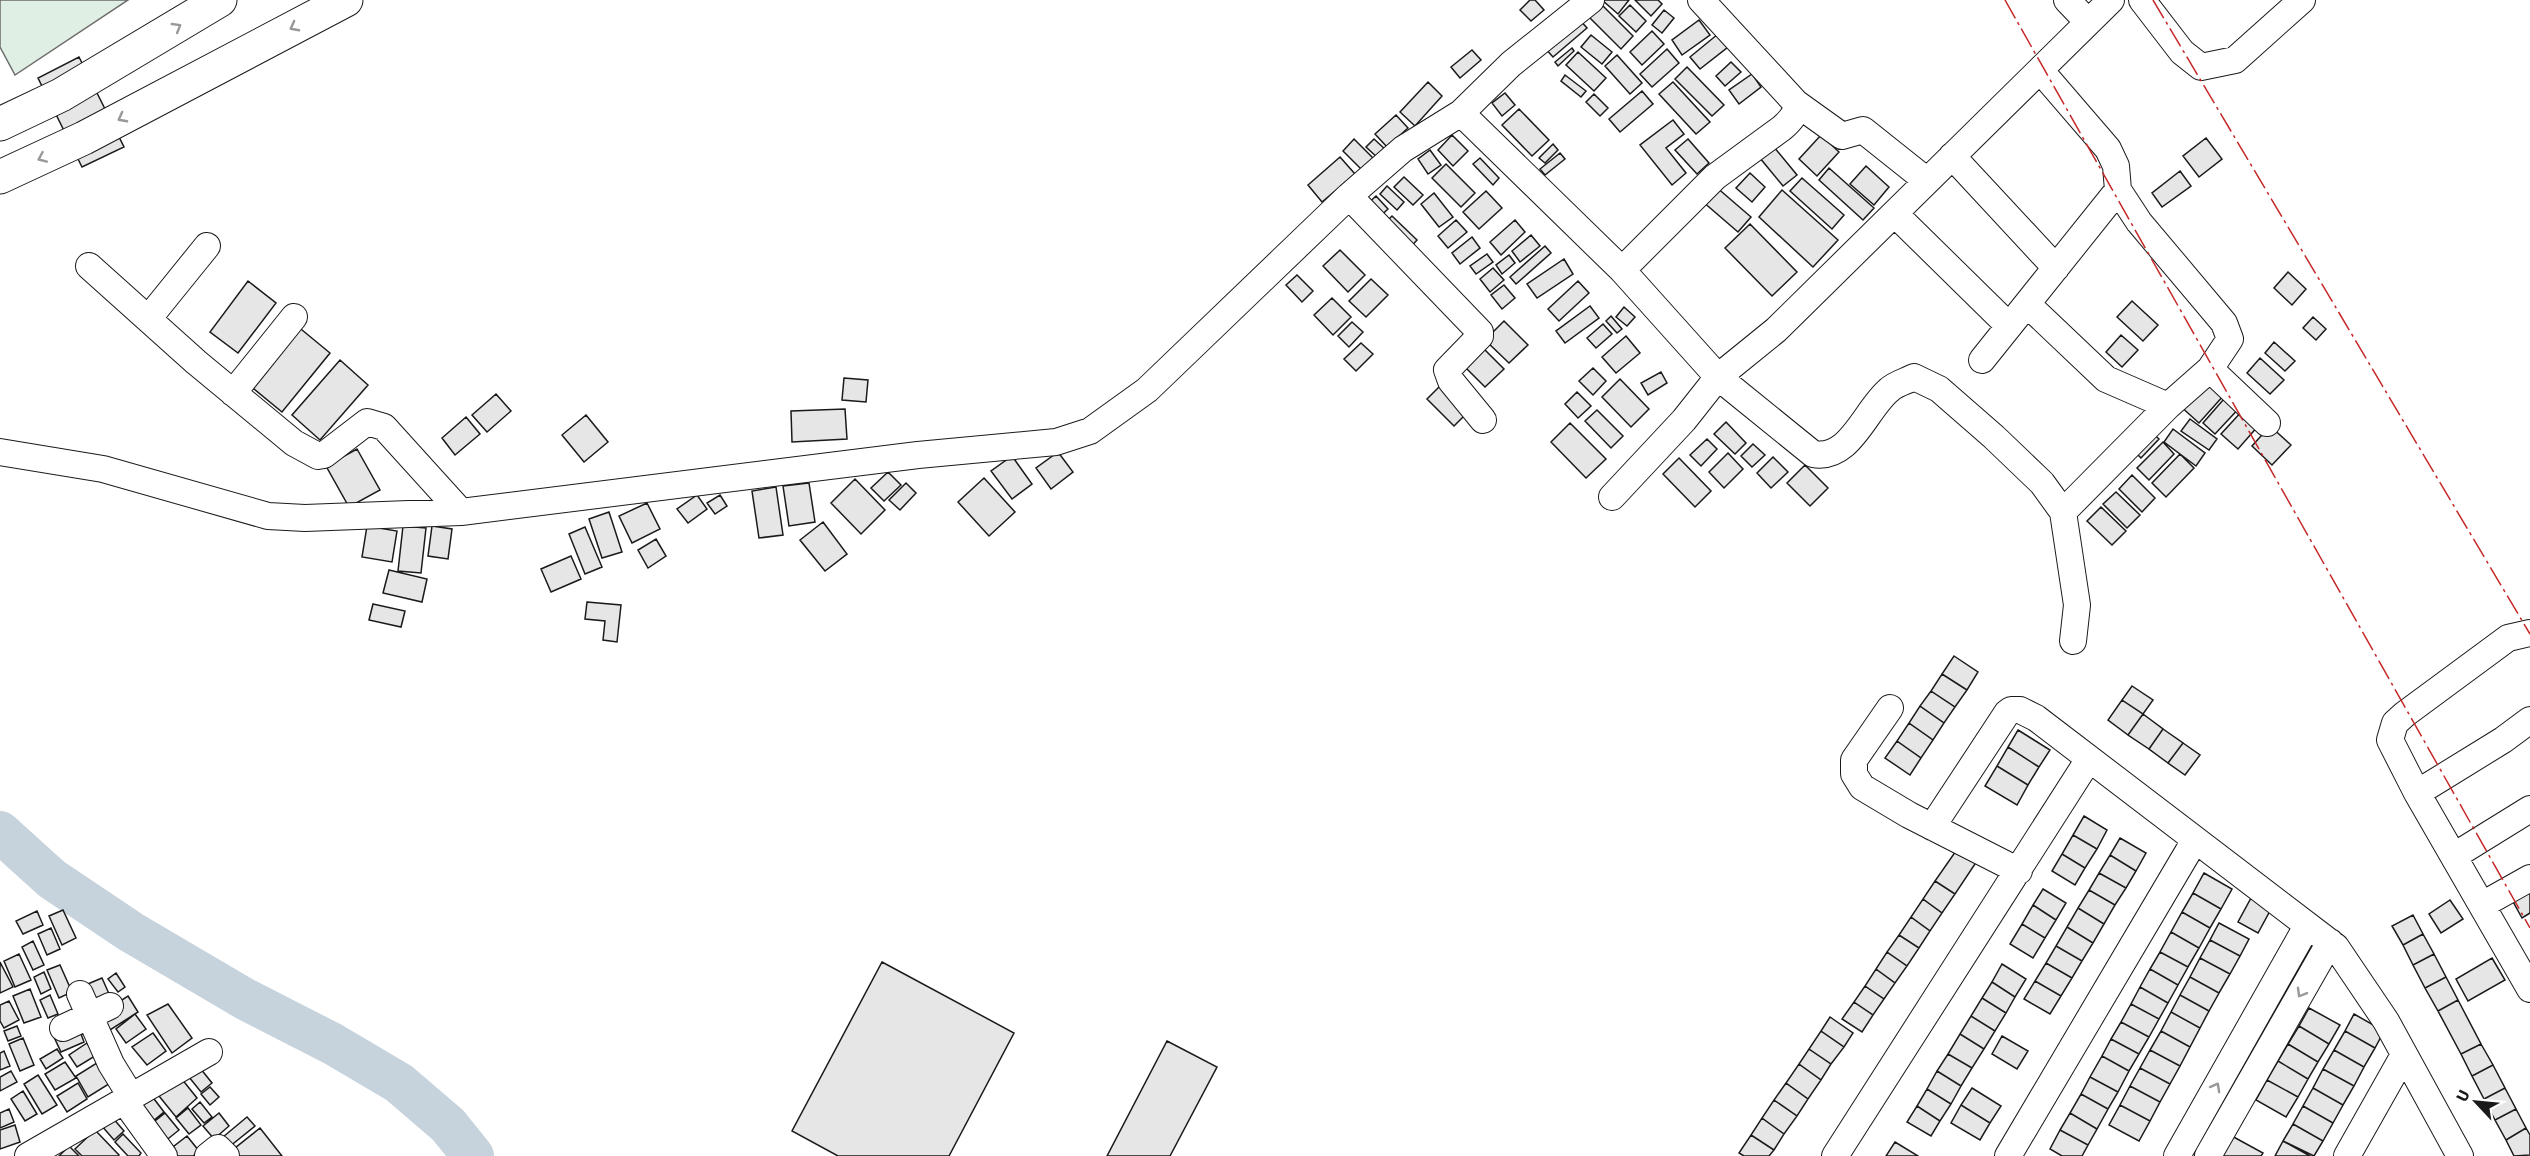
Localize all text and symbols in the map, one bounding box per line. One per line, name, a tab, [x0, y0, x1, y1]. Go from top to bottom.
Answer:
one-way arrow	[290, 20, 301, 31]
one-way arrow	[171, 22, 181, 34]
one-way arrow	[118, 111, 128, 122]
one-way arrow	[37, 150, 48, 162]
one-way arrow	[2297, 987, 2308, 997]
north arrow	[2446, 1072, 2506, 1132]
one-way arrow	[2209, 1083, 2221, 1093]
text: U	[2452, 1087, 2475, 1105]

